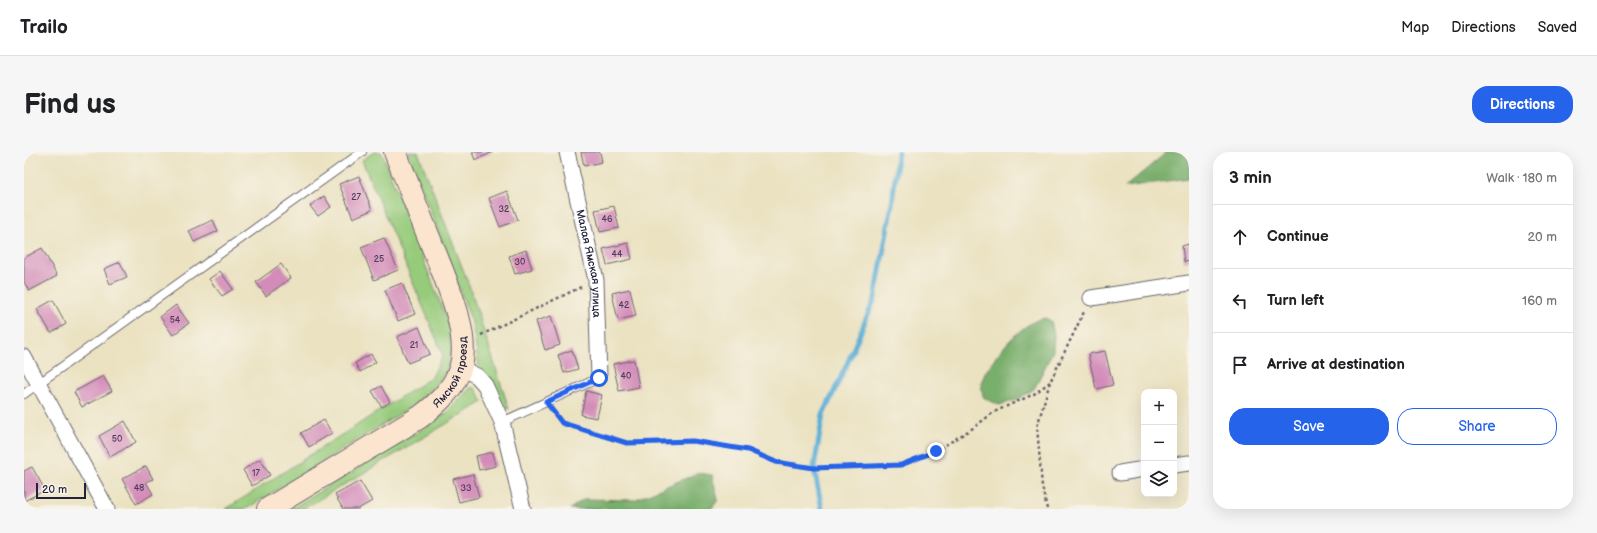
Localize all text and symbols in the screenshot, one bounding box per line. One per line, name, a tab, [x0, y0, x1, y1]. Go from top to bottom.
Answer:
text: Trailo	[20, 16, 68, 39]
text: Map	[1401, 19, 1429, 36]
text: Directions	[1451, 19, 1516, 36]
text: Saved	[1538, 19, 1577, 36]
button: Directions	[1472, 86, 1573, 123]
text: Find us	[24, 88, 116, 121]
text: 3 min	[1229, 168, 1272, 188]
text: Walk · 180 m	[1486, 170, 1557, 186]
house number: 27	[351, 192, 361, 203]
house number: 32	[499, 204, 510, 215]
street label: Малая Ямская улица	[574, 208, 604, 318]
house number: 46	[602, 214, 613, 225]
icon: ahead	[1229, 226, 1251, 248]
text: Continue	[1267, 227, 1329, 246]
text: 20 m	[1527, 229, 1557, 245]
house number: 44	[612, 249, 623, 260]
house number: 25	[374, 254, 384, 265]
house number: 30	[515, 257, 525, 268]
icon: left	[1229, 290, 1251, 312]
text: Turn left	[1267, 291, 1324, 310]
text: 160 m	[1522, 293, 1557, 309]
house number: 42	[619, 300, 630, 311]
house number: 54	[170, 315, 181, 326]
street label: Ямской проезд	[430, 336, 469, 410]
house number: 21	[410, 340, 418, 351]
icon: arrive	[1229, 354, 1251, 376]
text: Arrive at destination	[1267, 355, 1405, 374]
route start	[590, 369, 608, 387]
house number: 40	[621, 371, 631, 382]
map controls	[1141, 389, 1177, 497]
button: +	[1141, 389, 1177, 425]
button: Save	[1229, 408, 1389, 445]
button: Share	[1397, 408, 1557, 445]
button: −	[1141, 425, 1177, 461]
house number: 50	[112, 434, 122, 445]
route end	[927, 442, 945, 460]
button: layers	[1141, 461, 1177, 497]
house number: 17	[252, 468, 261, 479]
scale bar	[36, 481, 86, 500]
text: 20 m	[42, 483, 67, 496]
house number: 48	[134, 483, 144, 494]
house number: 33	[460, 483, 472, 494]

